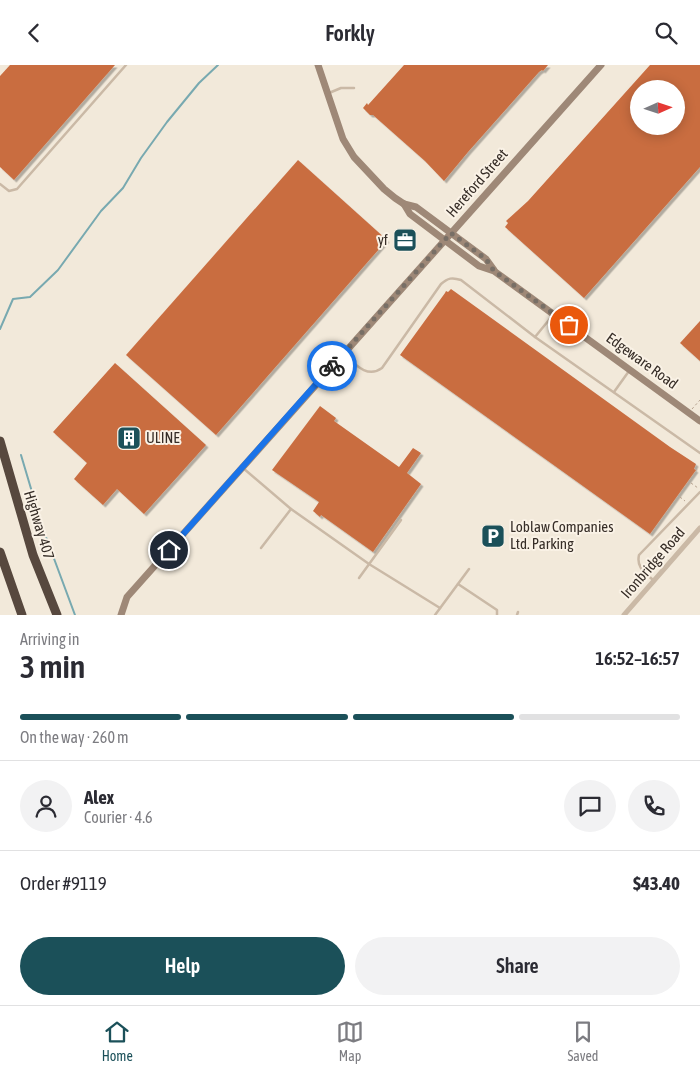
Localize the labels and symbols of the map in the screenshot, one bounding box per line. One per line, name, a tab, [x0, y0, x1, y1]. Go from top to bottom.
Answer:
north arrow	[630, 80, 685, 135]
street label: Hereford Street	[443, 145, 511, 220]
office icon: yf	[392, 227, 418, 253]
place label: yf	[378, 231, 388, 248]
pin	[548, 304, 590, 346]
street label: Edgeware Road	[603, 329, 681, 392]
courier	[307, 341, 357, 391]
building icon: ULINE	[116, 425, 142, 451]
place label: ULINE	[146, 429, 180, 446]
street label: Highway 407	[21, 488, 58, 561]
place label: Loblaw Companies Ltd. Parking	[510, 518, 613, 552]
parking icon: Loblaw Companies Ltd. Parking	[480, 523, 506, 549]
street label: Ironbridge Road	[617, 524, 688, 602]
pin	[148, 529, 190, 571]

